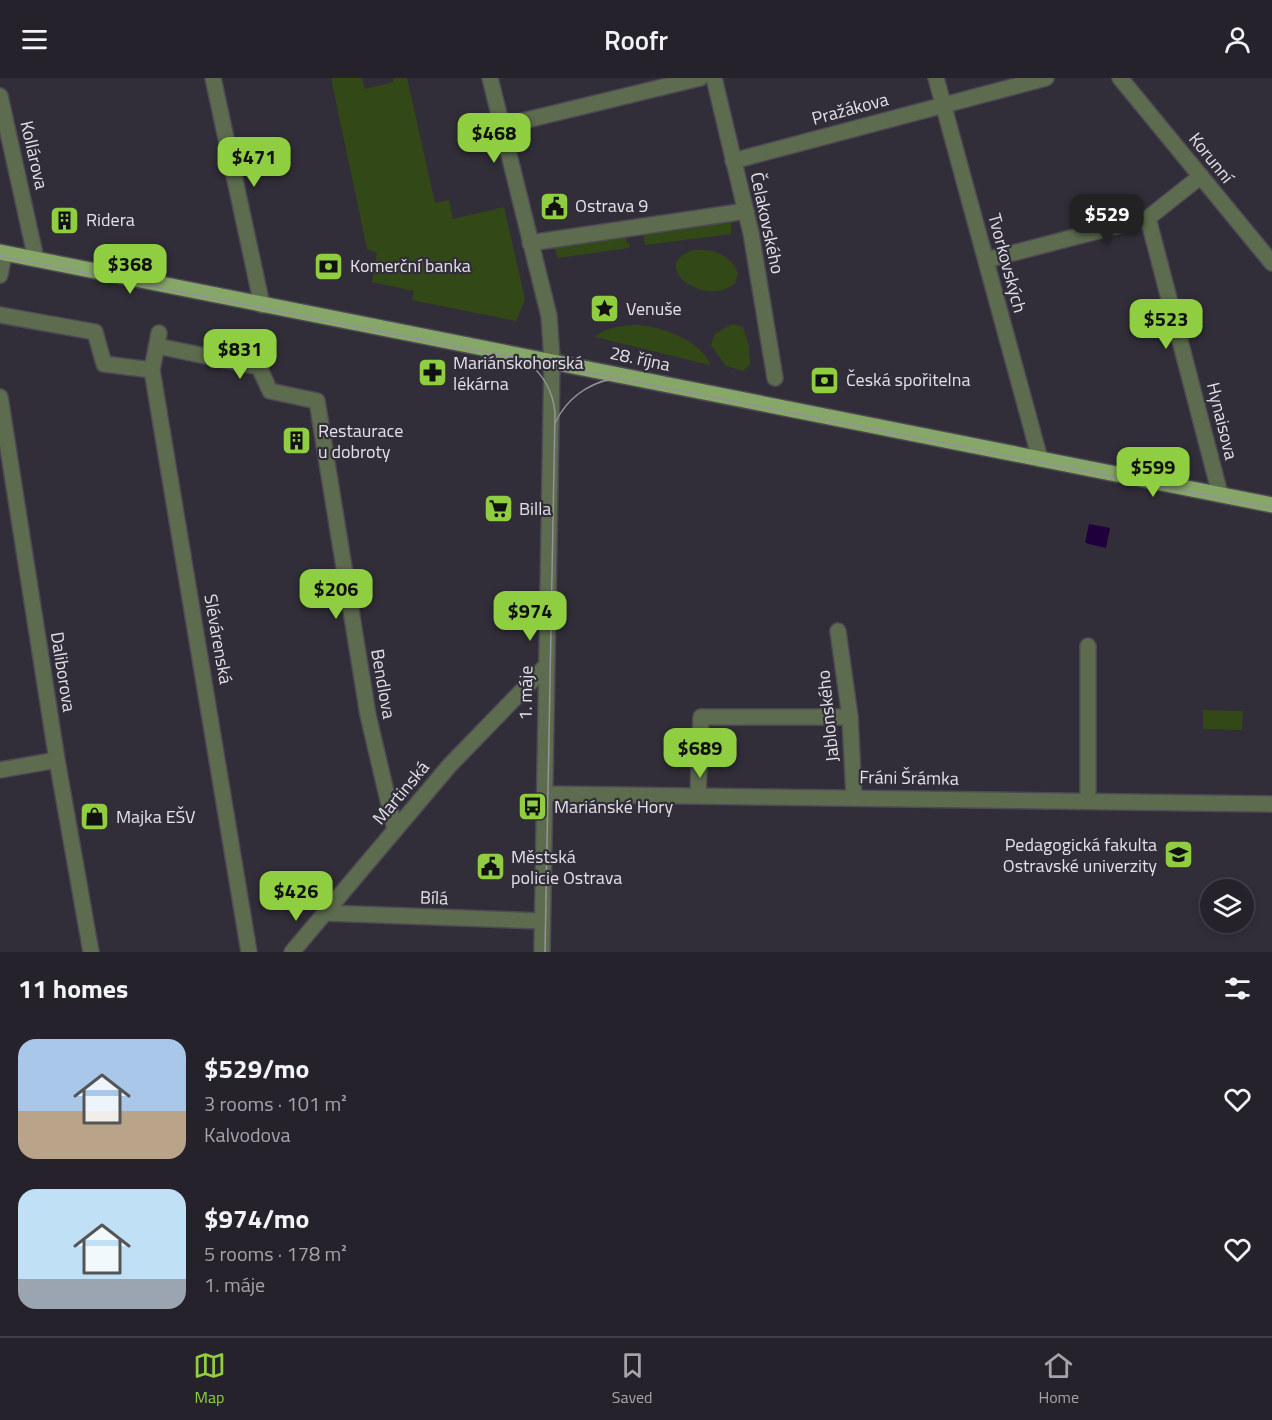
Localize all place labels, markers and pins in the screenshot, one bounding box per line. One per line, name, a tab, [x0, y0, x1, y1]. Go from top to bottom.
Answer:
pin: $468	[458, 113, 530, 164]
pin: $471	[218, 137, 290, 188]
public building icon: Ostrava 9	[538, 190, 570, 222]
place label: Ostrava 9	[575, 192, 648, 219]
pin: $529	[1071, 194, 1143, 245]
building icon: Ridera	[49, 204, 81, 236]
place label: Ridera	[86, 206, 135, 233]
pin: $368	[94, 244, 166, 295]
bank icon: Komerční banka	[313, 250, 345, 282]
place label: Komerční banka	[350, 252, 471, 279]
place icon: Venuše	[589, 293, 621, 325]
place label: Venuše	[626, 295, 682, 322]
pin: $523	[1130, 299, 1202, 350]
pin: $831	[204, 329, 276, 380]
place label: Mariánskohorská lékárna	[453, 349, 584, 397]
pharmacy icon: Mariánskohorská lékárna	[416, 357, 448, 389]
bank icon: Česká spořitelna	[809, 364, 841, 396]
place label: Česká spořitelna	[846, 366, 970, 393]
place label: Restaurace u dobroty	[318, 417, 403, 465]
building icon: Restaurace u dobroty	[281, 425, 313, 457]
pin: $599	[1117, 447, 1189, 498]
supermarket icon: Billa	[482, 493, 514, 525]
place label: Billa	[519, 495, 551, 522]
pin: $206	[300, 569, 372, 620]
pin: $974	[494, 591, 566, 642]
pin: $689	[664, 728, 736, 779]
bus stop icon: Mariánské Hory	[517, 791, 549, 823]
place label: Mariánské Hory	[554, 793, 674, 820]
shop icon: Majka EŠV	[79, 801, 111, 833]
place label: Majka EŠV	[116, 803, 196, 830]
place label: Pedagogická fakulta Ostravské univerzity	[1003, 831, 1157, 879]
school or university icon: Pedagogická fakulta Ostravské univerzity	[1162, 839, 1194, 871]
place label: Městská policie Ostrava	[511, 843, 622, 891]
public building icon: Městská policie Ostrava	[474, 851, 506, 883]
pin: $426	[260, 871, 332, 922]

